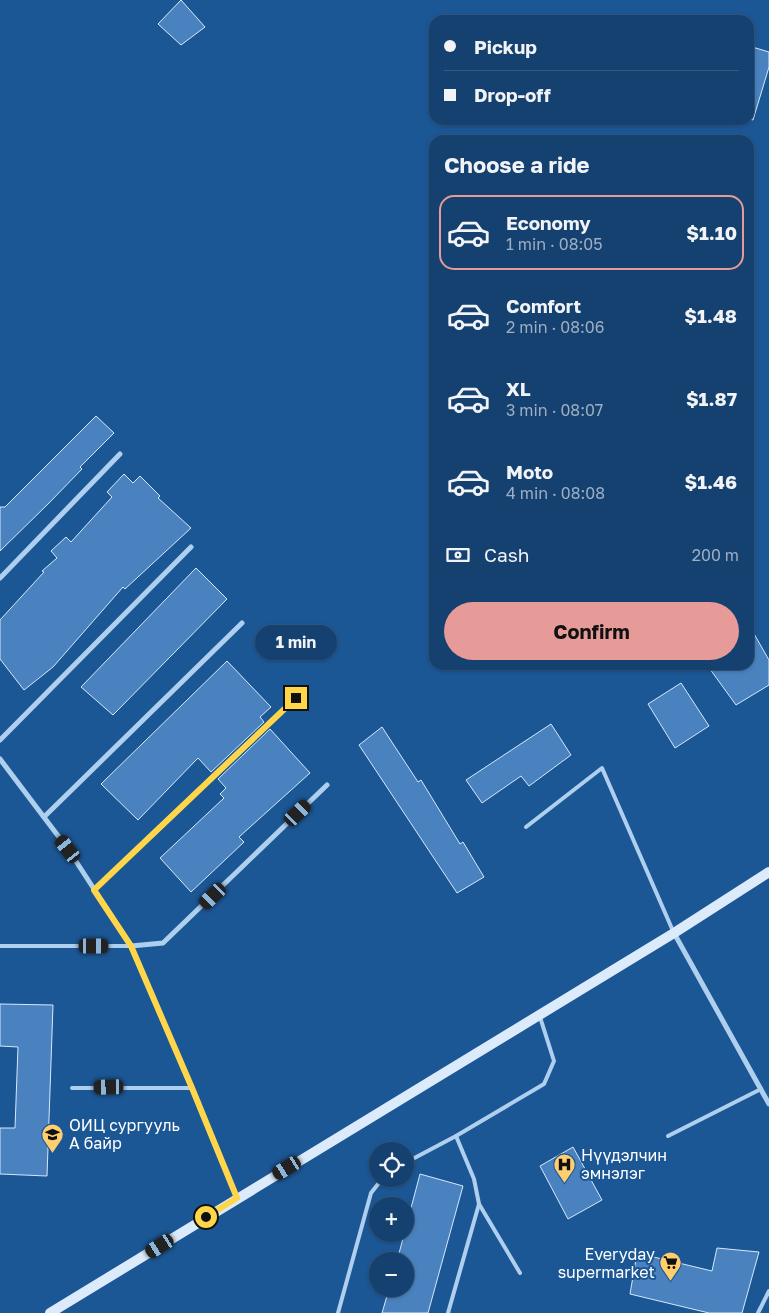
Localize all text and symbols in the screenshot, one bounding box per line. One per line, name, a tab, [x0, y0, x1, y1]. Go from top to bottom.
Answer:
text: Pickup	[474, 35, 537, 58]
text: Drop-off	[474, 83, 551, 106]
text: Choose a ride	[444, 151, 590, 178]
icon: car	[446, 210, 491, 255]
text: Economy	[506, 211, 591, 234]
text: $1.10	[686, 221, 737, 244]
text: 1 min · 08:05	[506, 234, 603, 254]
icon: car	[446, 293, 491, 338]
text: Comfort	[506, 294, 581, 317]
text: $1.48	[684, 304, 737, 327]
text: 2 min · 08:06	[506, 317, 604, 337]
icon: car	[446, 376, 491, 421]
text: XL	[506, 377, 531, 400]
text: $1.87	[686, 387, 737, 410]
text: 3 min · 08:07	[506, 400, 603, 420]
icon: car	[446, 459, 491, 504]
text: Moto	[506, 460, 553, 483]
text: $1.46	[684, 470, 737, 493]
text: 4 min · 08:08	[506, 483, 605, 503]
icon: cash	[444, 541, 472, 569]
text: Cash	[484, 543, 529, 566]
text: 200 m	[692, 545, 739, 565]
button: Confirm	[444, 602, 739, 660]
callout: 1 min	[255, 626, 337, 660]
text: 1 min	[276, 632, 316, 652]
route end	[285, 687, 307, 709]
car	[281, 797, 314, 829]
car	[52, 833, 83, 865]
car	[196, 880, 229, 912]
car	[79, 939, 109, 954]
car	[93, 1079, 124, 1095]
place label: ОИЦ сургууль А байр	[69, 1115, 180, 1153]
school or university icon: ОИЦ сургууль А байр	[41, 1122, 65, 1153]
map controls	[369, 1142, 414, 1297]
button: locate	[369, 1142, 414, 1187]
place label: Нүүдэлчин эмнэлэг	[581, 1145, 667, 1183]
hospital icon: Нүүдэлчин эмнэлэг	[553, 1152, 577, 1183]
car	[270, 1154, 303, 1182]
button: +	[369, 1197, 414, 1242]
route start	[195, 1206, 217, 1228]
car	[143, 1232, 176, 1260]
place label: Everyday supermarket	[558, 1244, 655, 1282]
supermarket icon: Everyday supermarket	[659, 1251, 683, 1282]
button: −	[369, 1252, 414, 1297]

